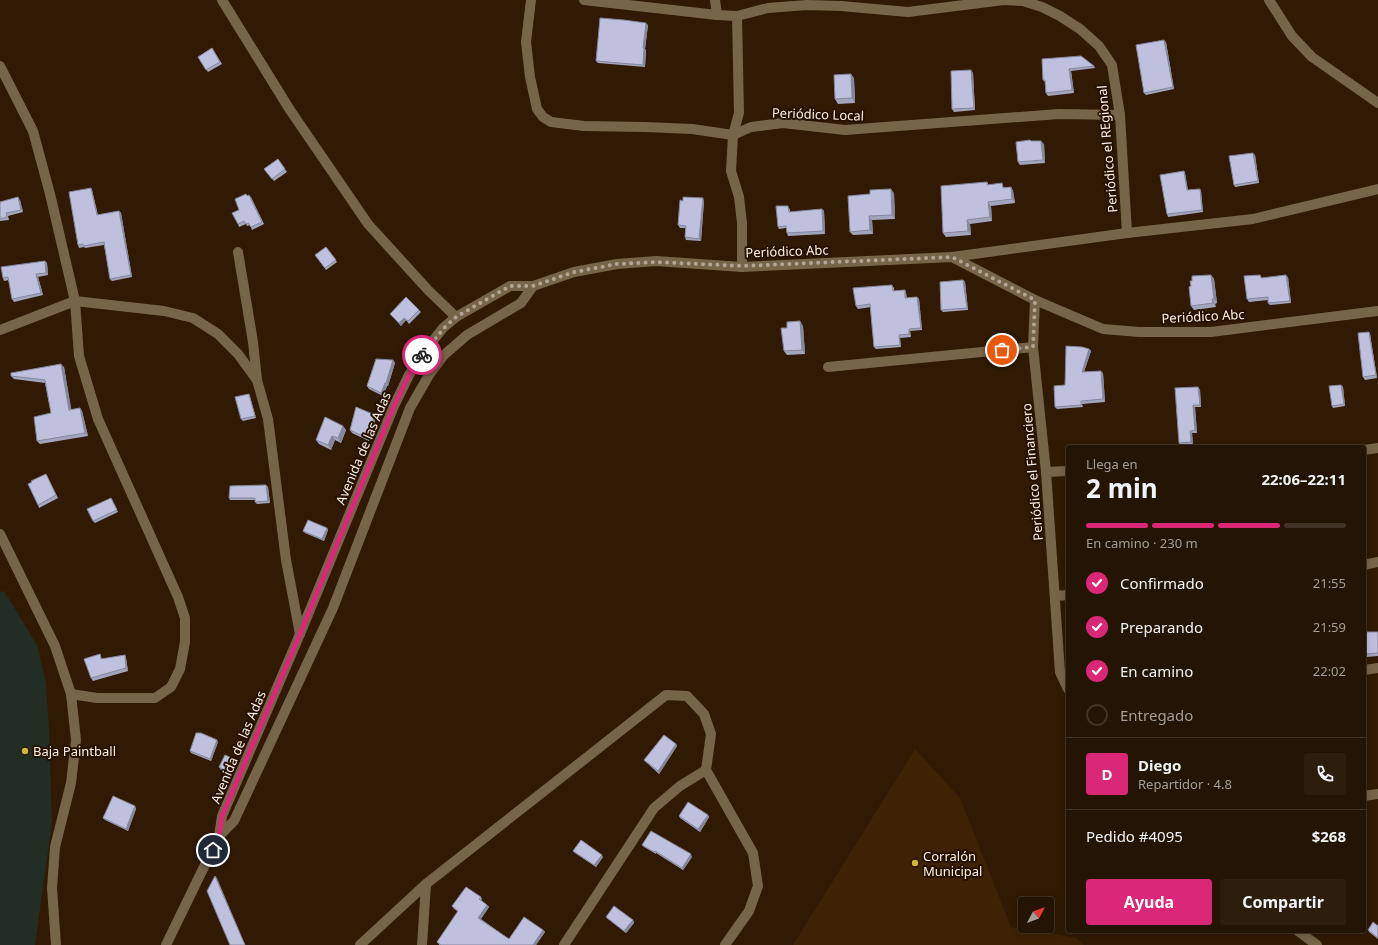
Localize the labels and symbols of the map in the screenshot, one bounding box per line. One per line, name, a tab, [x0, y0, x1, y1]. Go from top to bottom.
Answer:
street label: Periódico el REgional	[1092, 85, 1122, 213]
street label: Periódico Local	[772, 103, 864, 125]
street label: Periódico Abc	[745, 241, 829, 261]
street label: Periódico Abc	[1161, 305, 1245, 327]
pin	[985, 333, 1019, 367]
courier	[402, 335, 442, 375]
street label: Avenida de las Adas	[331, 389, 395, 507]
street label: Periódico el Financiero	[1017, 402, 1047, 542]
street label: Avenida de las Adas	[206, 688, 270, 806]
place label: Baja Paintball	[33, 742, 116, 760]
marker: Baja Paintball	[20, 746, 30, 756]
pin	[196, 833, 230, 867]
place label: Corralón Municipal	[923, 847, 982, 880]
marker: Corralón Municipal	[910, 858, 920, 868]
north arrow	[1018, 897, 1054, 933]

